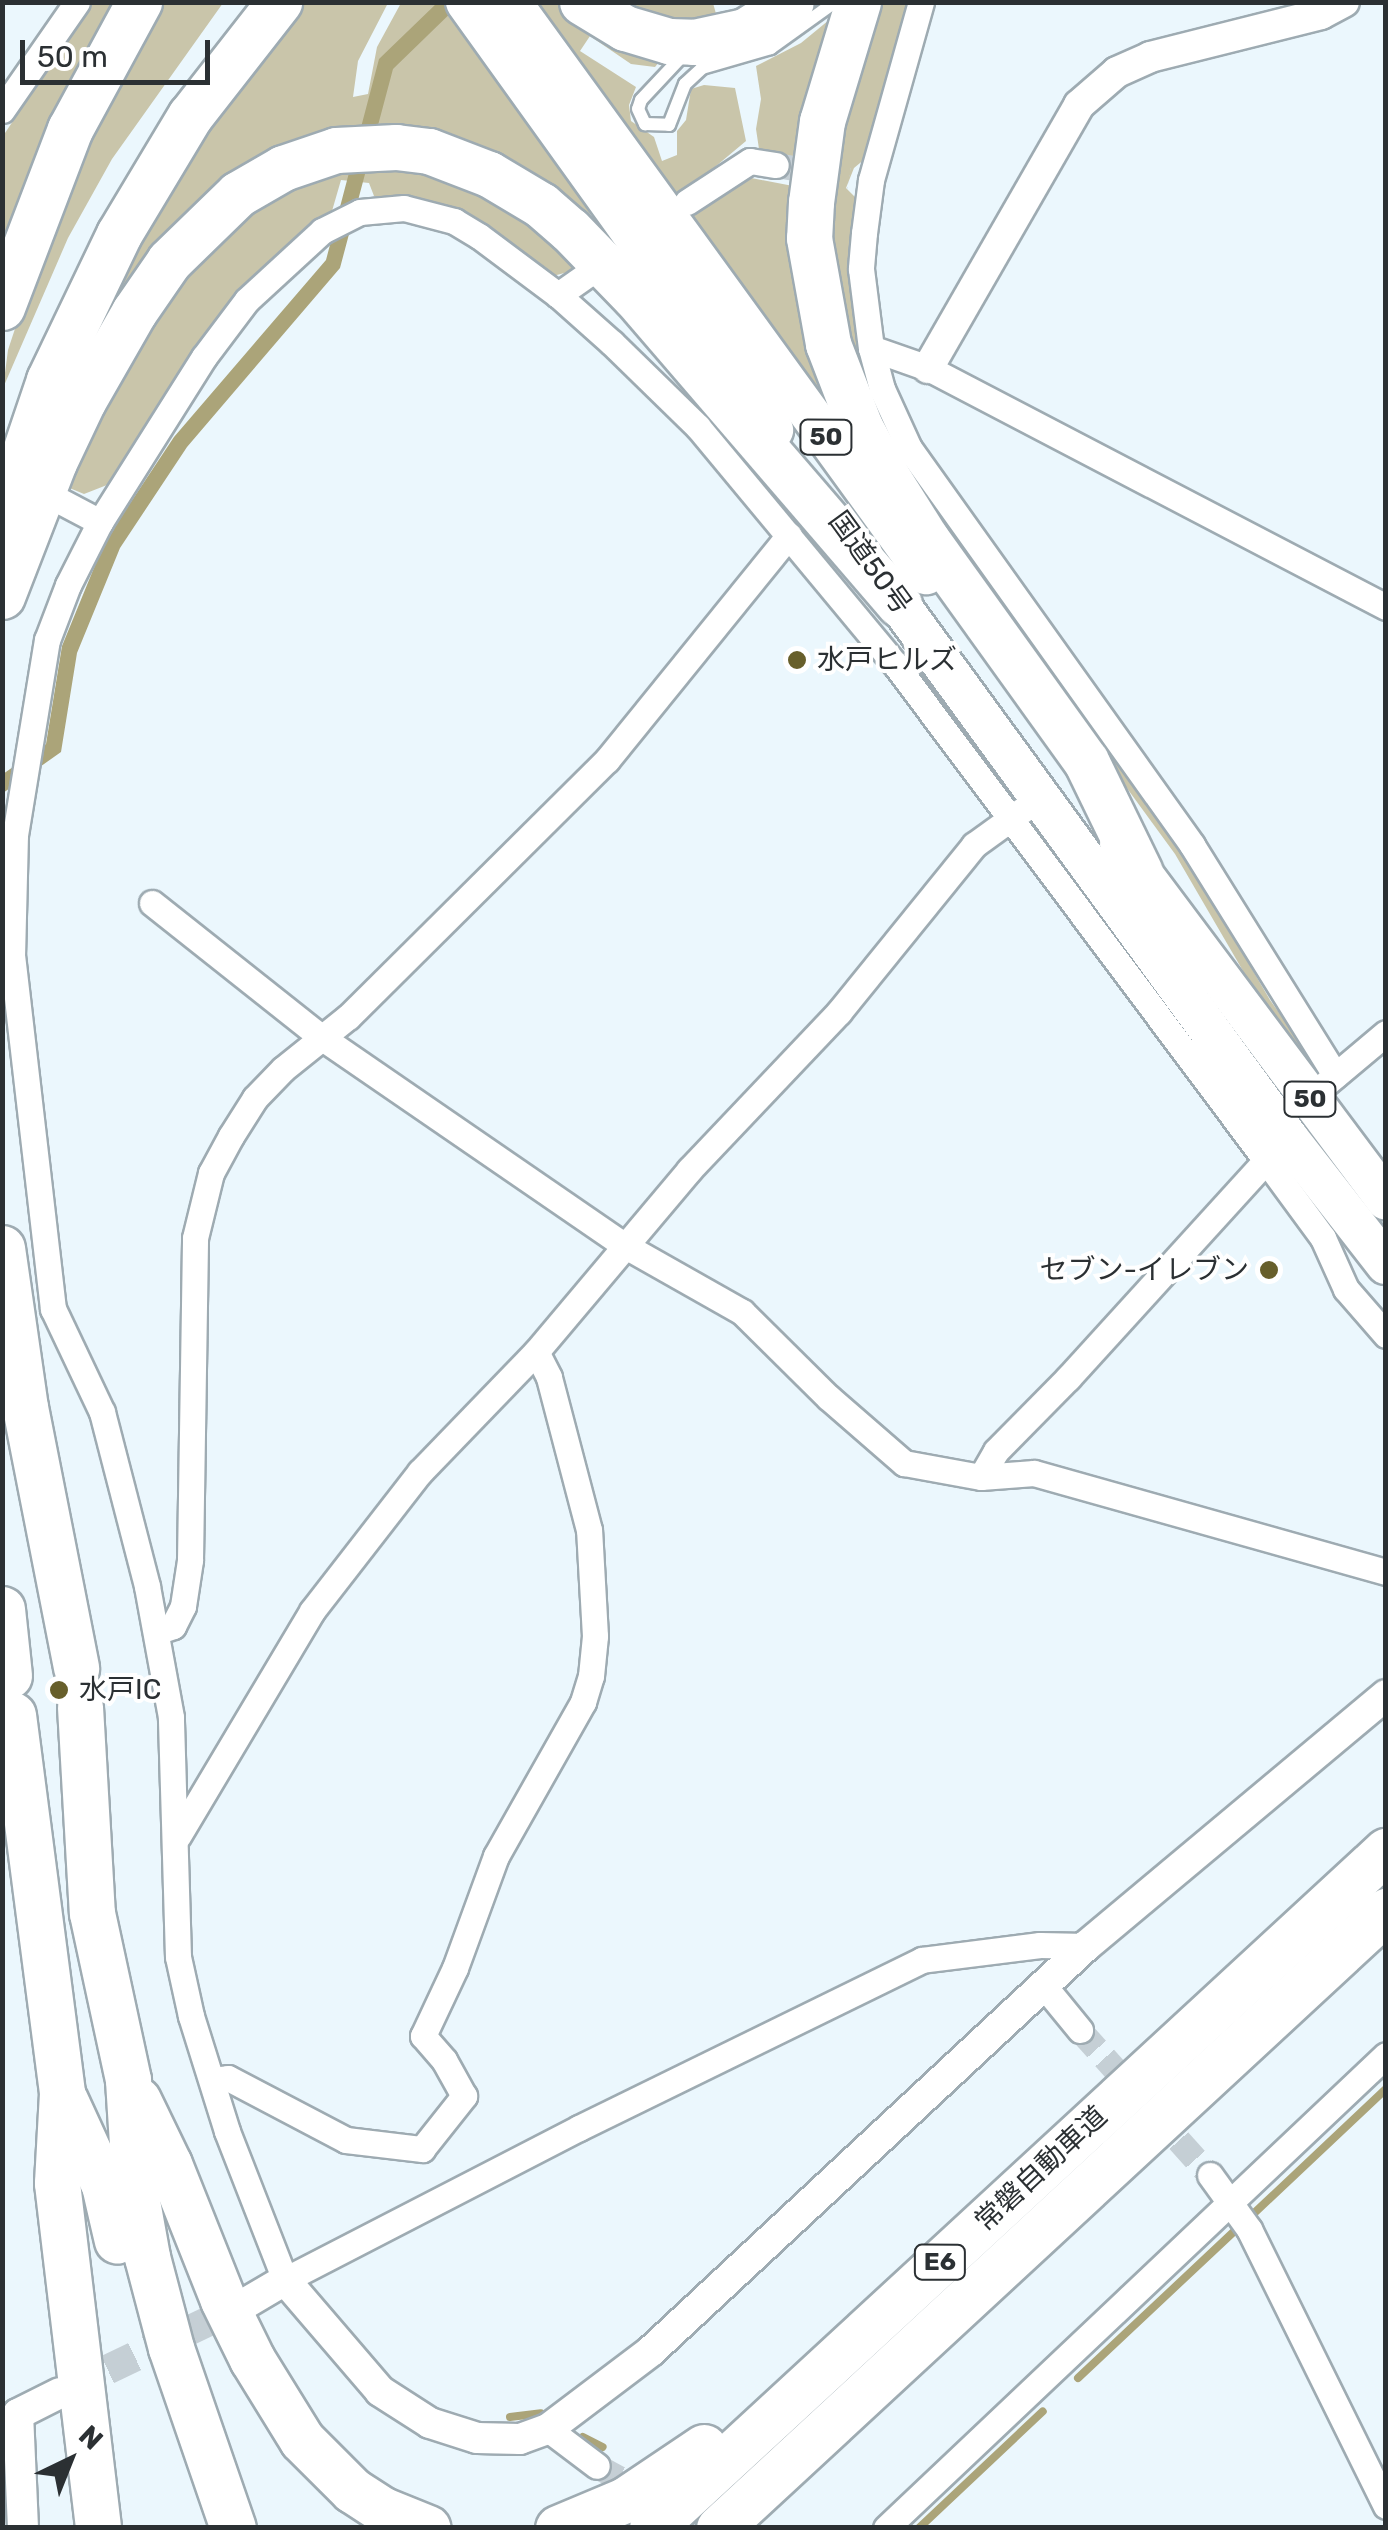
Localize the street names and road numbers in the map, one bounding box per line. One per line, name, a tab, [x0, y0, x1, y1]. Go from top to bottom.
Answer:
road number: 50	[798, 417, 854, 457]
street label: 国道50号	[822, 505, 918, 621]
road number: 50	[1282, 1079, 1338, 1119]
street label: 常磐自動車道	[968, 2099, 1114, 2239]
road number: E6	[912, 2242, 968, 2282]

